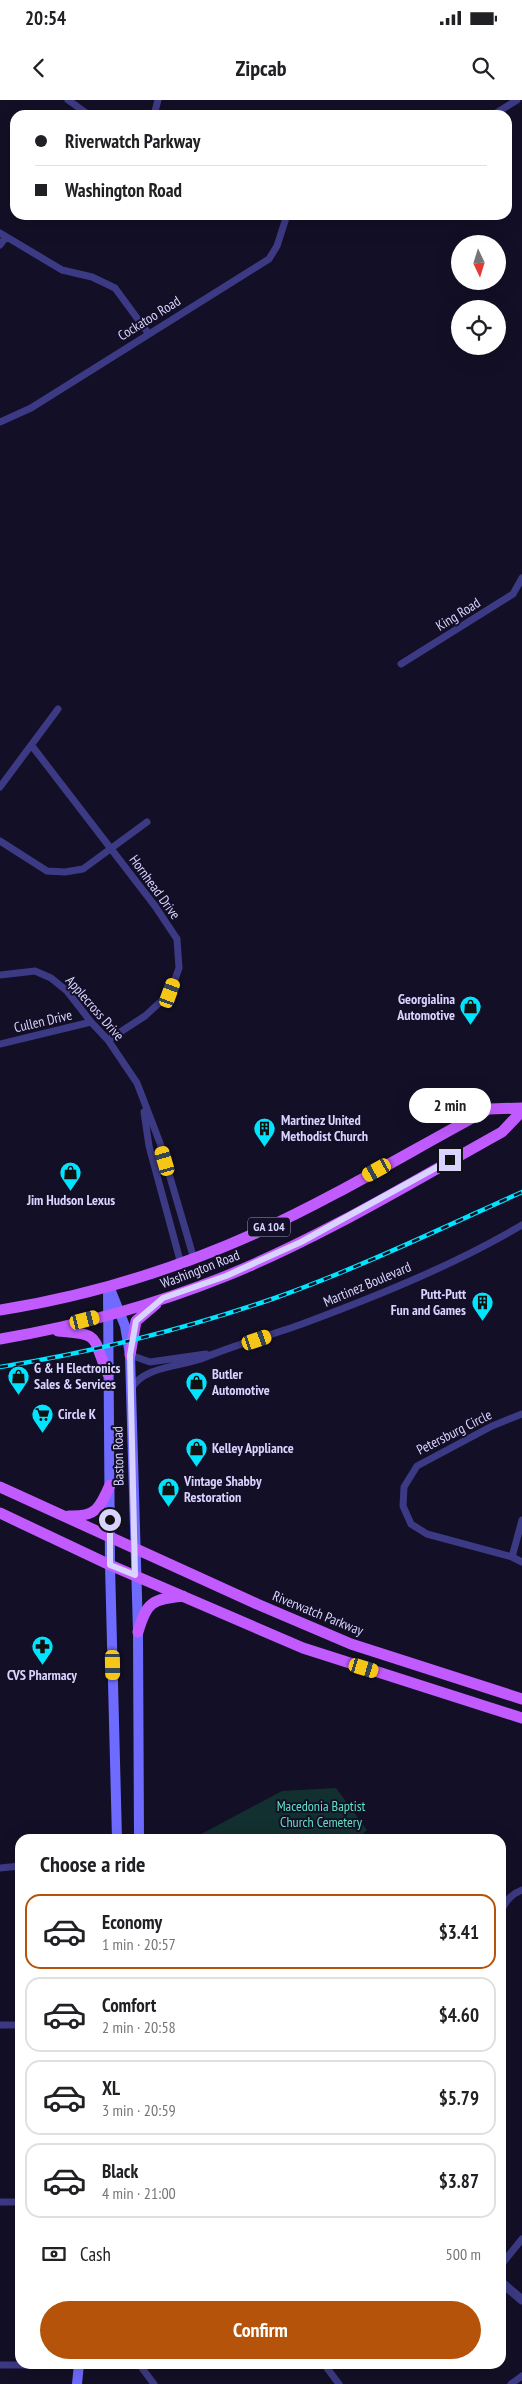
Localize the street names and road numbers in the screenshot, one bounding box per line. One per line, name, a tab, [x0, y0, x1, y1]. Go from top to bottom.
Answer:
street label: Cockatoo Road	[114, 292, 184, 344]
street label: King Road	[432, 593, 484, 635]
street label: Hornhead Drive	[126, 851, 185, 923]
street label: Applecross Drive	[62, 972, 128, 1044]
street label: Cullen Drive	[12, 1006, 74, 1036]
road number: GA 104	[248, 1218, 290, 1236]
street label: Washington Road	[158, 1246, 242, 1292]
street label: Martinez Boulevard	[320, 1257, 414, 1311]
street label: Petersburg Circle	[413, 1405, 495, 1459]
street label: Baston Road	[108, 1426, 128, 1486]
street label: Riverwatch Parkway	[270, 1587, 367, 1640]

